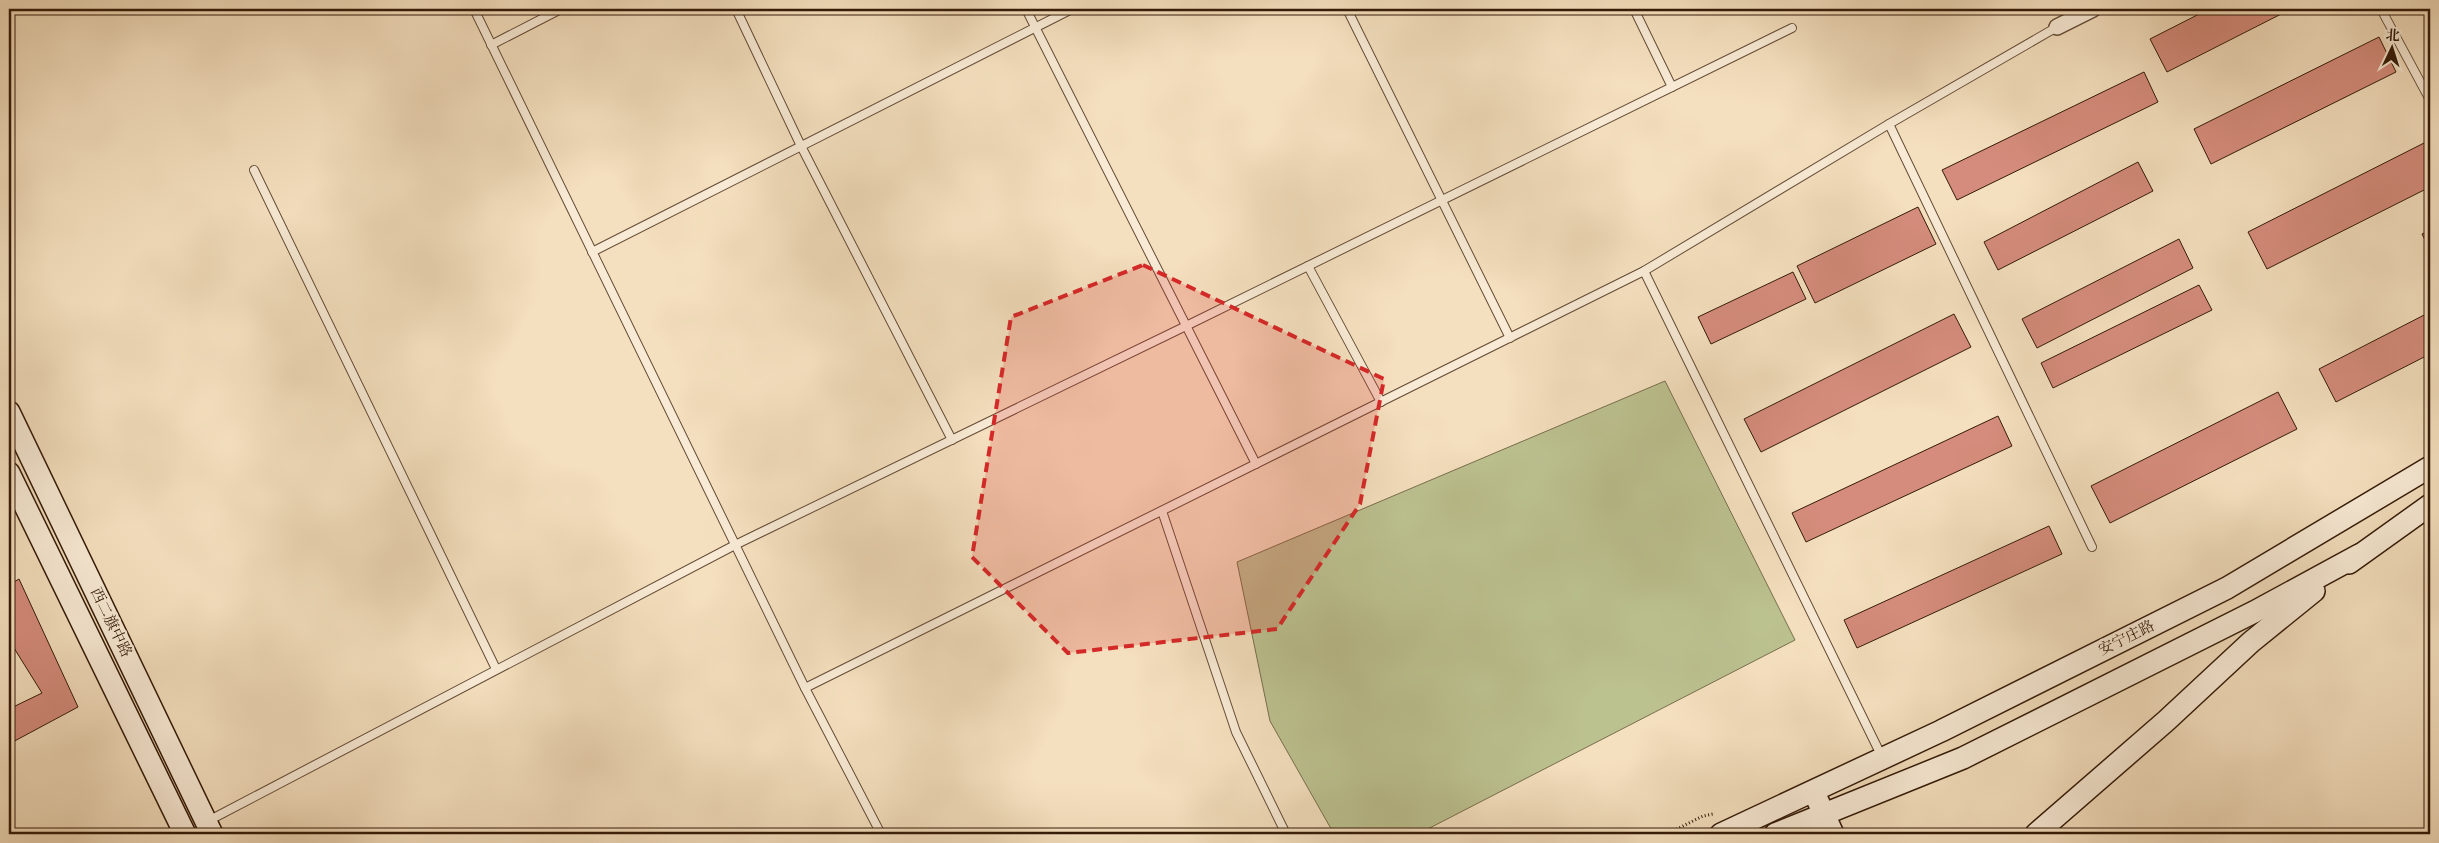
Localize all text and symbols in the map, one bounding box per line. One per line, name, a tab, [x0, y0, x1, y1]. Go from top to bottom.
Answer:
north arrow	[2366, 22, 2416, 72]
text: 北	[2385, 28, 2400, 44]
street label: 西二旗中路	[87, 585, 135, 660]
street label: 安宁庄路	[2096, 617, 2157, 659]

